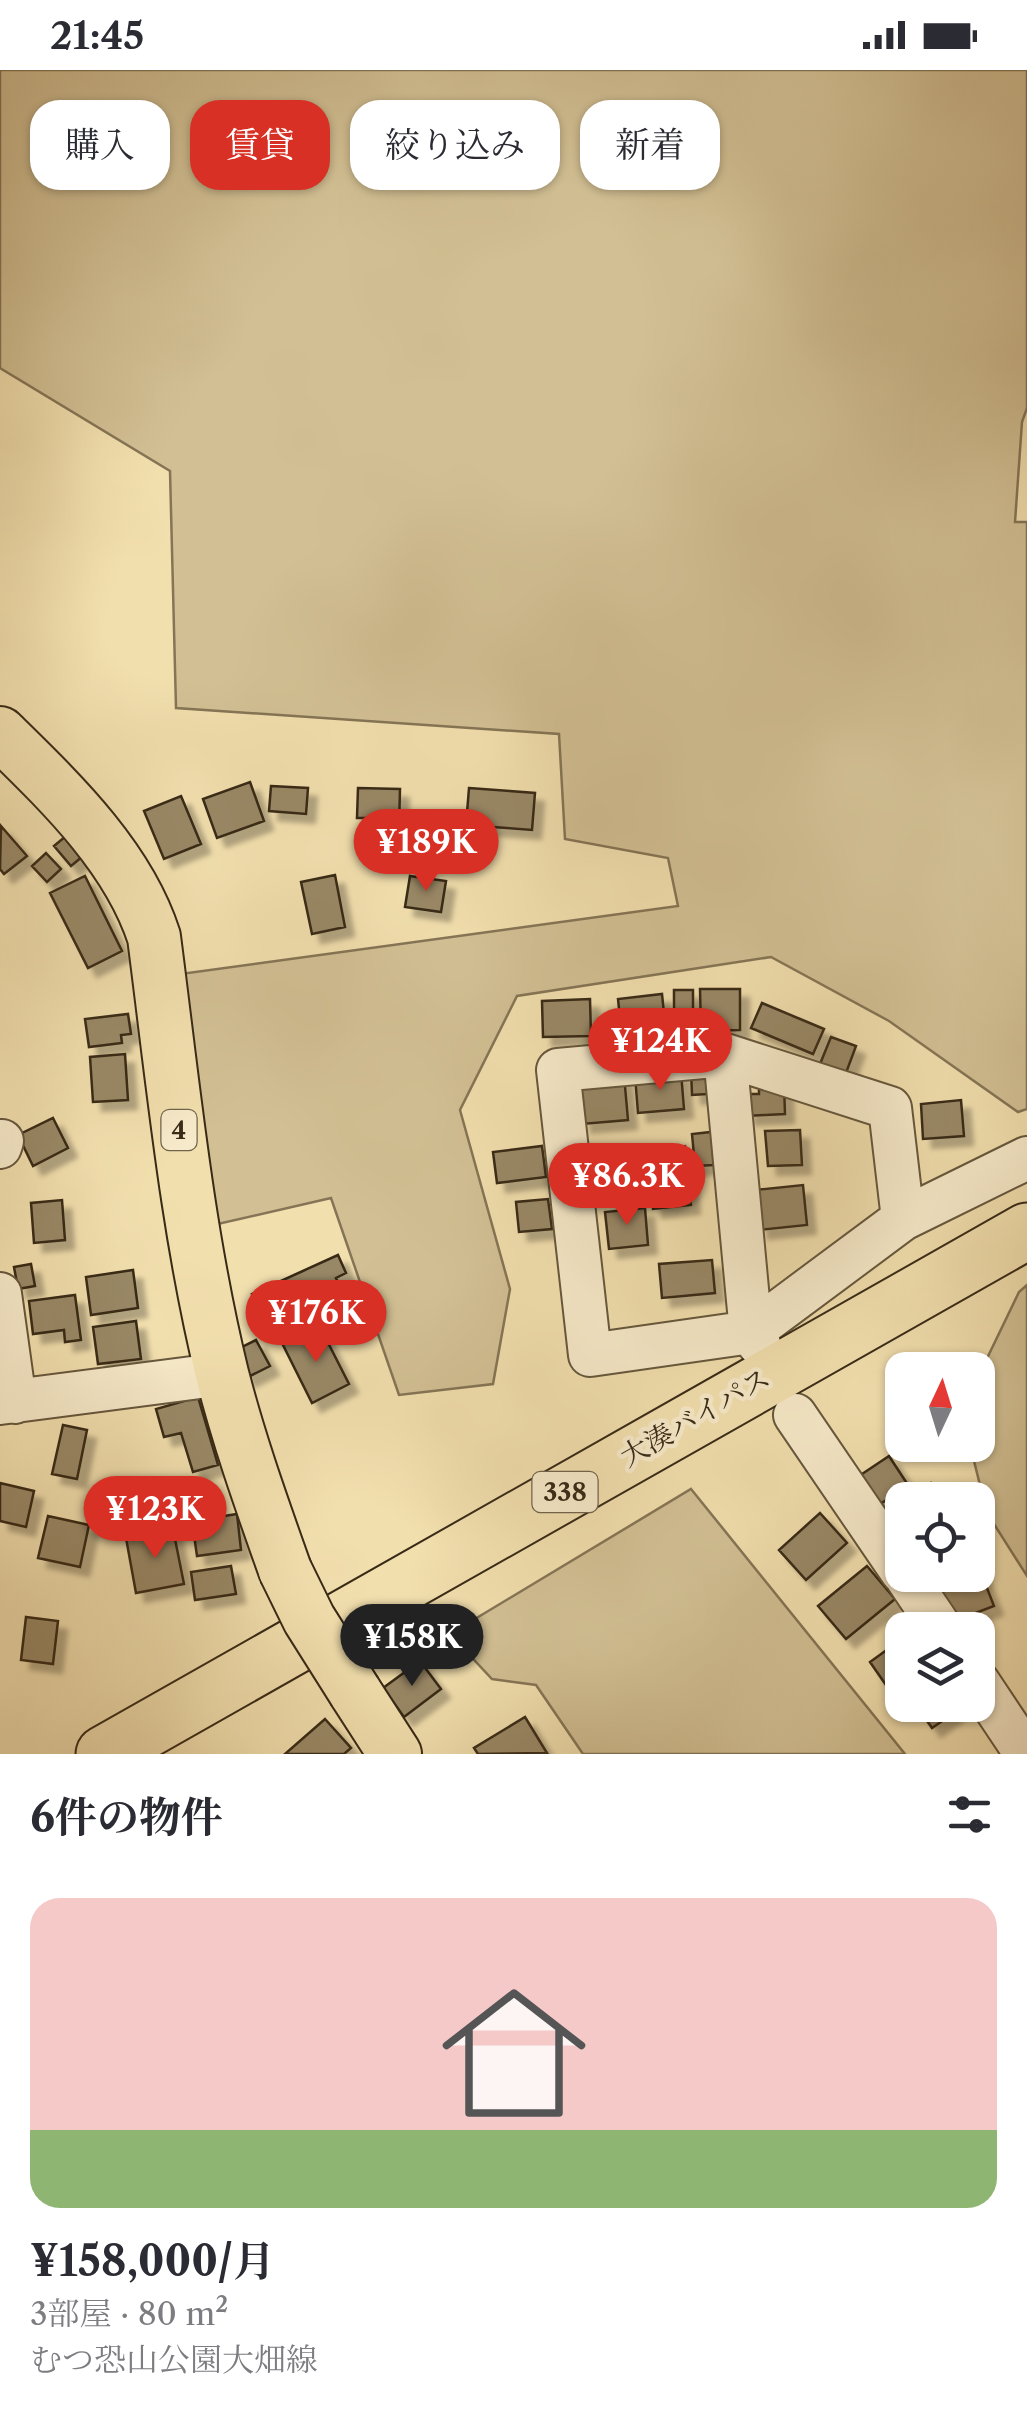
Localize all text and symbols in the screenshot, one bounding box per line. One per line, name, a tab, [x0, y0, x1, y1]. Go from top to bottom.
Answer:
text: 21:45	[50, 12, 144, 59]
chip: 購入	[30, 100, 170, 190]
chip: 賃貸	[190, 100, 330, 190]
chip: 絞り込み	[350, 100, 560, 190]
chip: 新着	[580, 100, 720, 190]
pin: ¥189K	[356, 809, 496, 894]
text: ¥189K	[376, 822, 476, 861]
pin: ¥124K	[590, 1008, 730, 1093]
text: ¥124K	[610, 1021, 710, 1060]
road number: 4	[162, 1110, 196, 1150]
pin: ¥86.3K	[546, 1143, 708, 1228]
text: ¥86.3K	[570, 1156, 684, 1195]
pin: ¥176K	[246, 1280, 386, 1365]
text: ¥176K	[268, 1293, 364, 1332]
north arrow	[885, 1352, 995, 1462]
map controls	[885, 1352, 995, 1722]
street label: 大湊バイパス	[614, 1360, 776, 1474]
road number: 338	[532, 1472, 598, 1512]
pin: ¥123K	[85, 1476, 225, 1561]
button: locate	[885, 1482, 995, 1592]
text: ¥123K	[106, 1489, 204, 1528]
pin: ¥158K	[342, 1604, 482, 1689]
button: layers	[885, 1612, 995, 1722]
text: ¥158K	[362, 1617, 462, 1656]
icon: filters	[942, 1787, 997, 1842]
text: 6件の物件	[30, 1791, 223, 1843]
icon: home	[424, 1963, 604, 2143]
text: ¥158,000/月	[30, 2235, 275, 2287]
text: 3部屋 · 80 m²	[30, 2294, 228, 2333]
text: むつ恐山公園大畑線	[30, 2340, 318, 2379]

